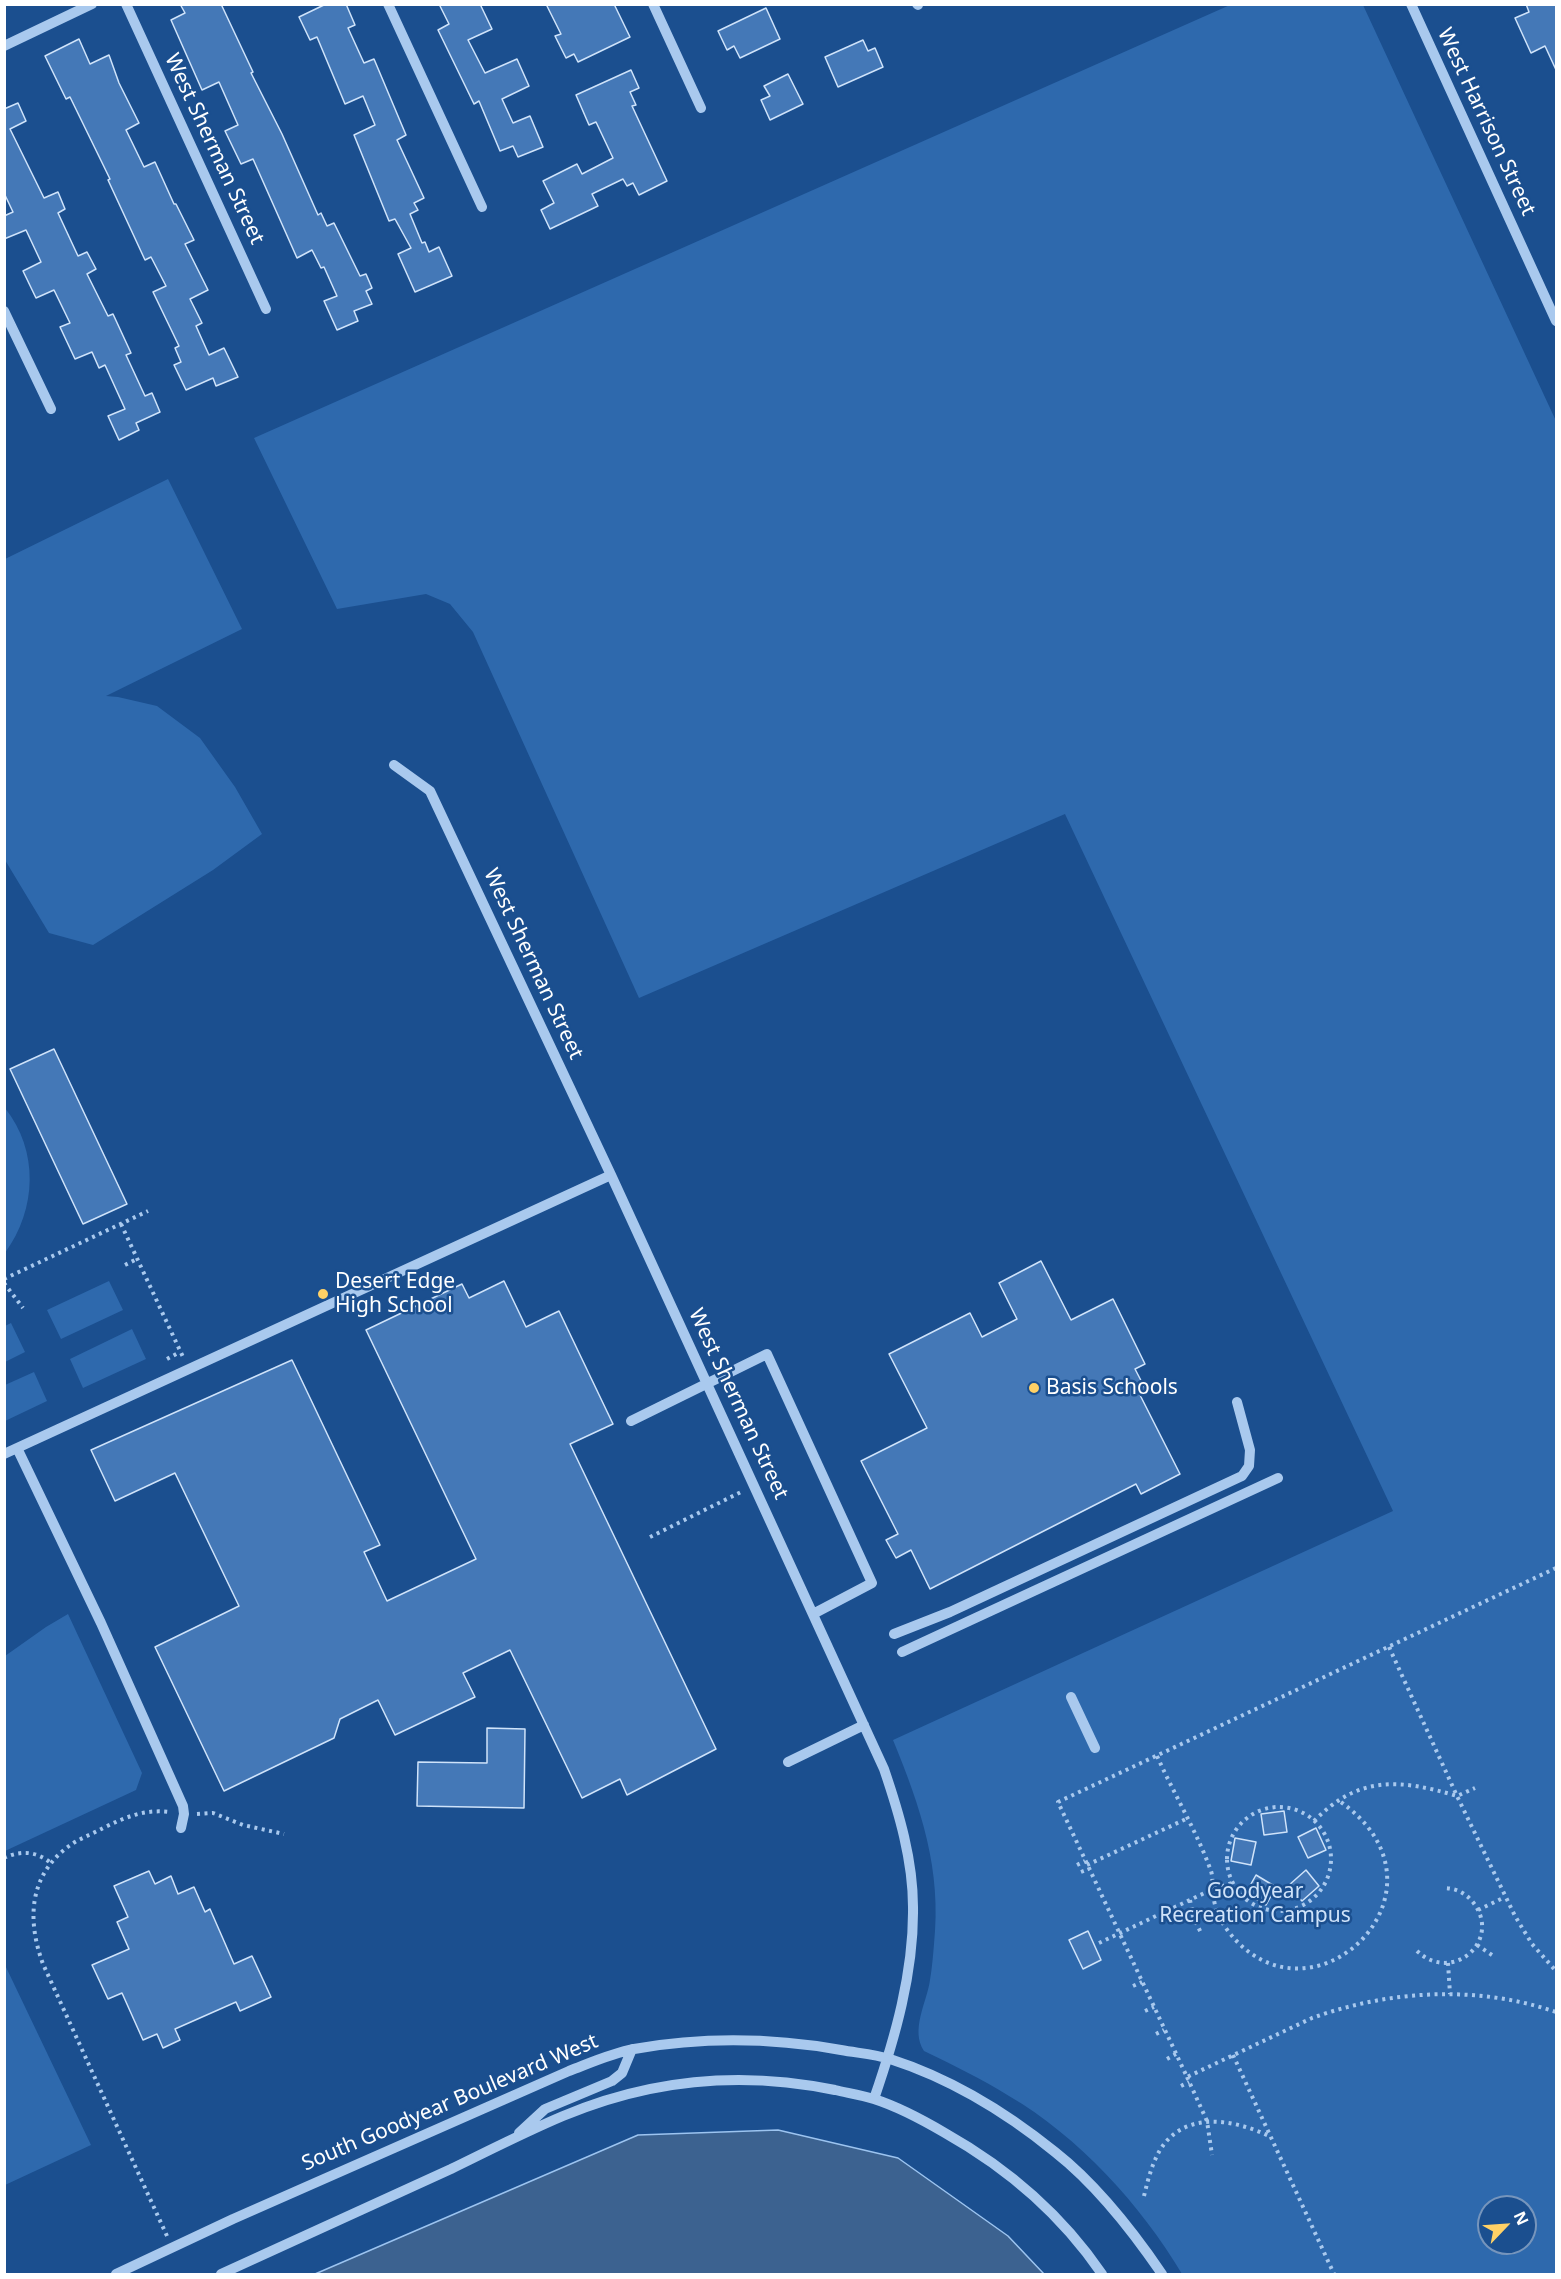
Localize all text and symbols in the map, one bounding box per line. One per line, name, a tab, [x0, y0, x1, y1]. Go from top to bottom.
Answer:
street label: West Harrison Street	[1431, 24, 1541, 220]
street label: West Sherman Street	[159, 50, 269, 248]
street label: West Sherman Street	[478, 865, 588, 1063]
place label: Desert Edge High School	[335, 1269, 455, 1319]
marker: Desert Edge High School	[316, 1287, 330, 1301]
street label: West Sherman Street	[683, 1305, 793, 1503]
place label: Basis Schools	[1046, 1375, 1178, 1401]
marker: Basis Schools	[1027, 1381, 1041, 1395]
park label: Goodyear Recreation Campus	[1159, 1879, 1351, 1929]
street label: South Goodyear Boulevard West	[298, 2029, 602, 2177]
north arrow	[1477, 2195, 1537, 2255]
text: N	[1509, 2208, 1534, 2229]

